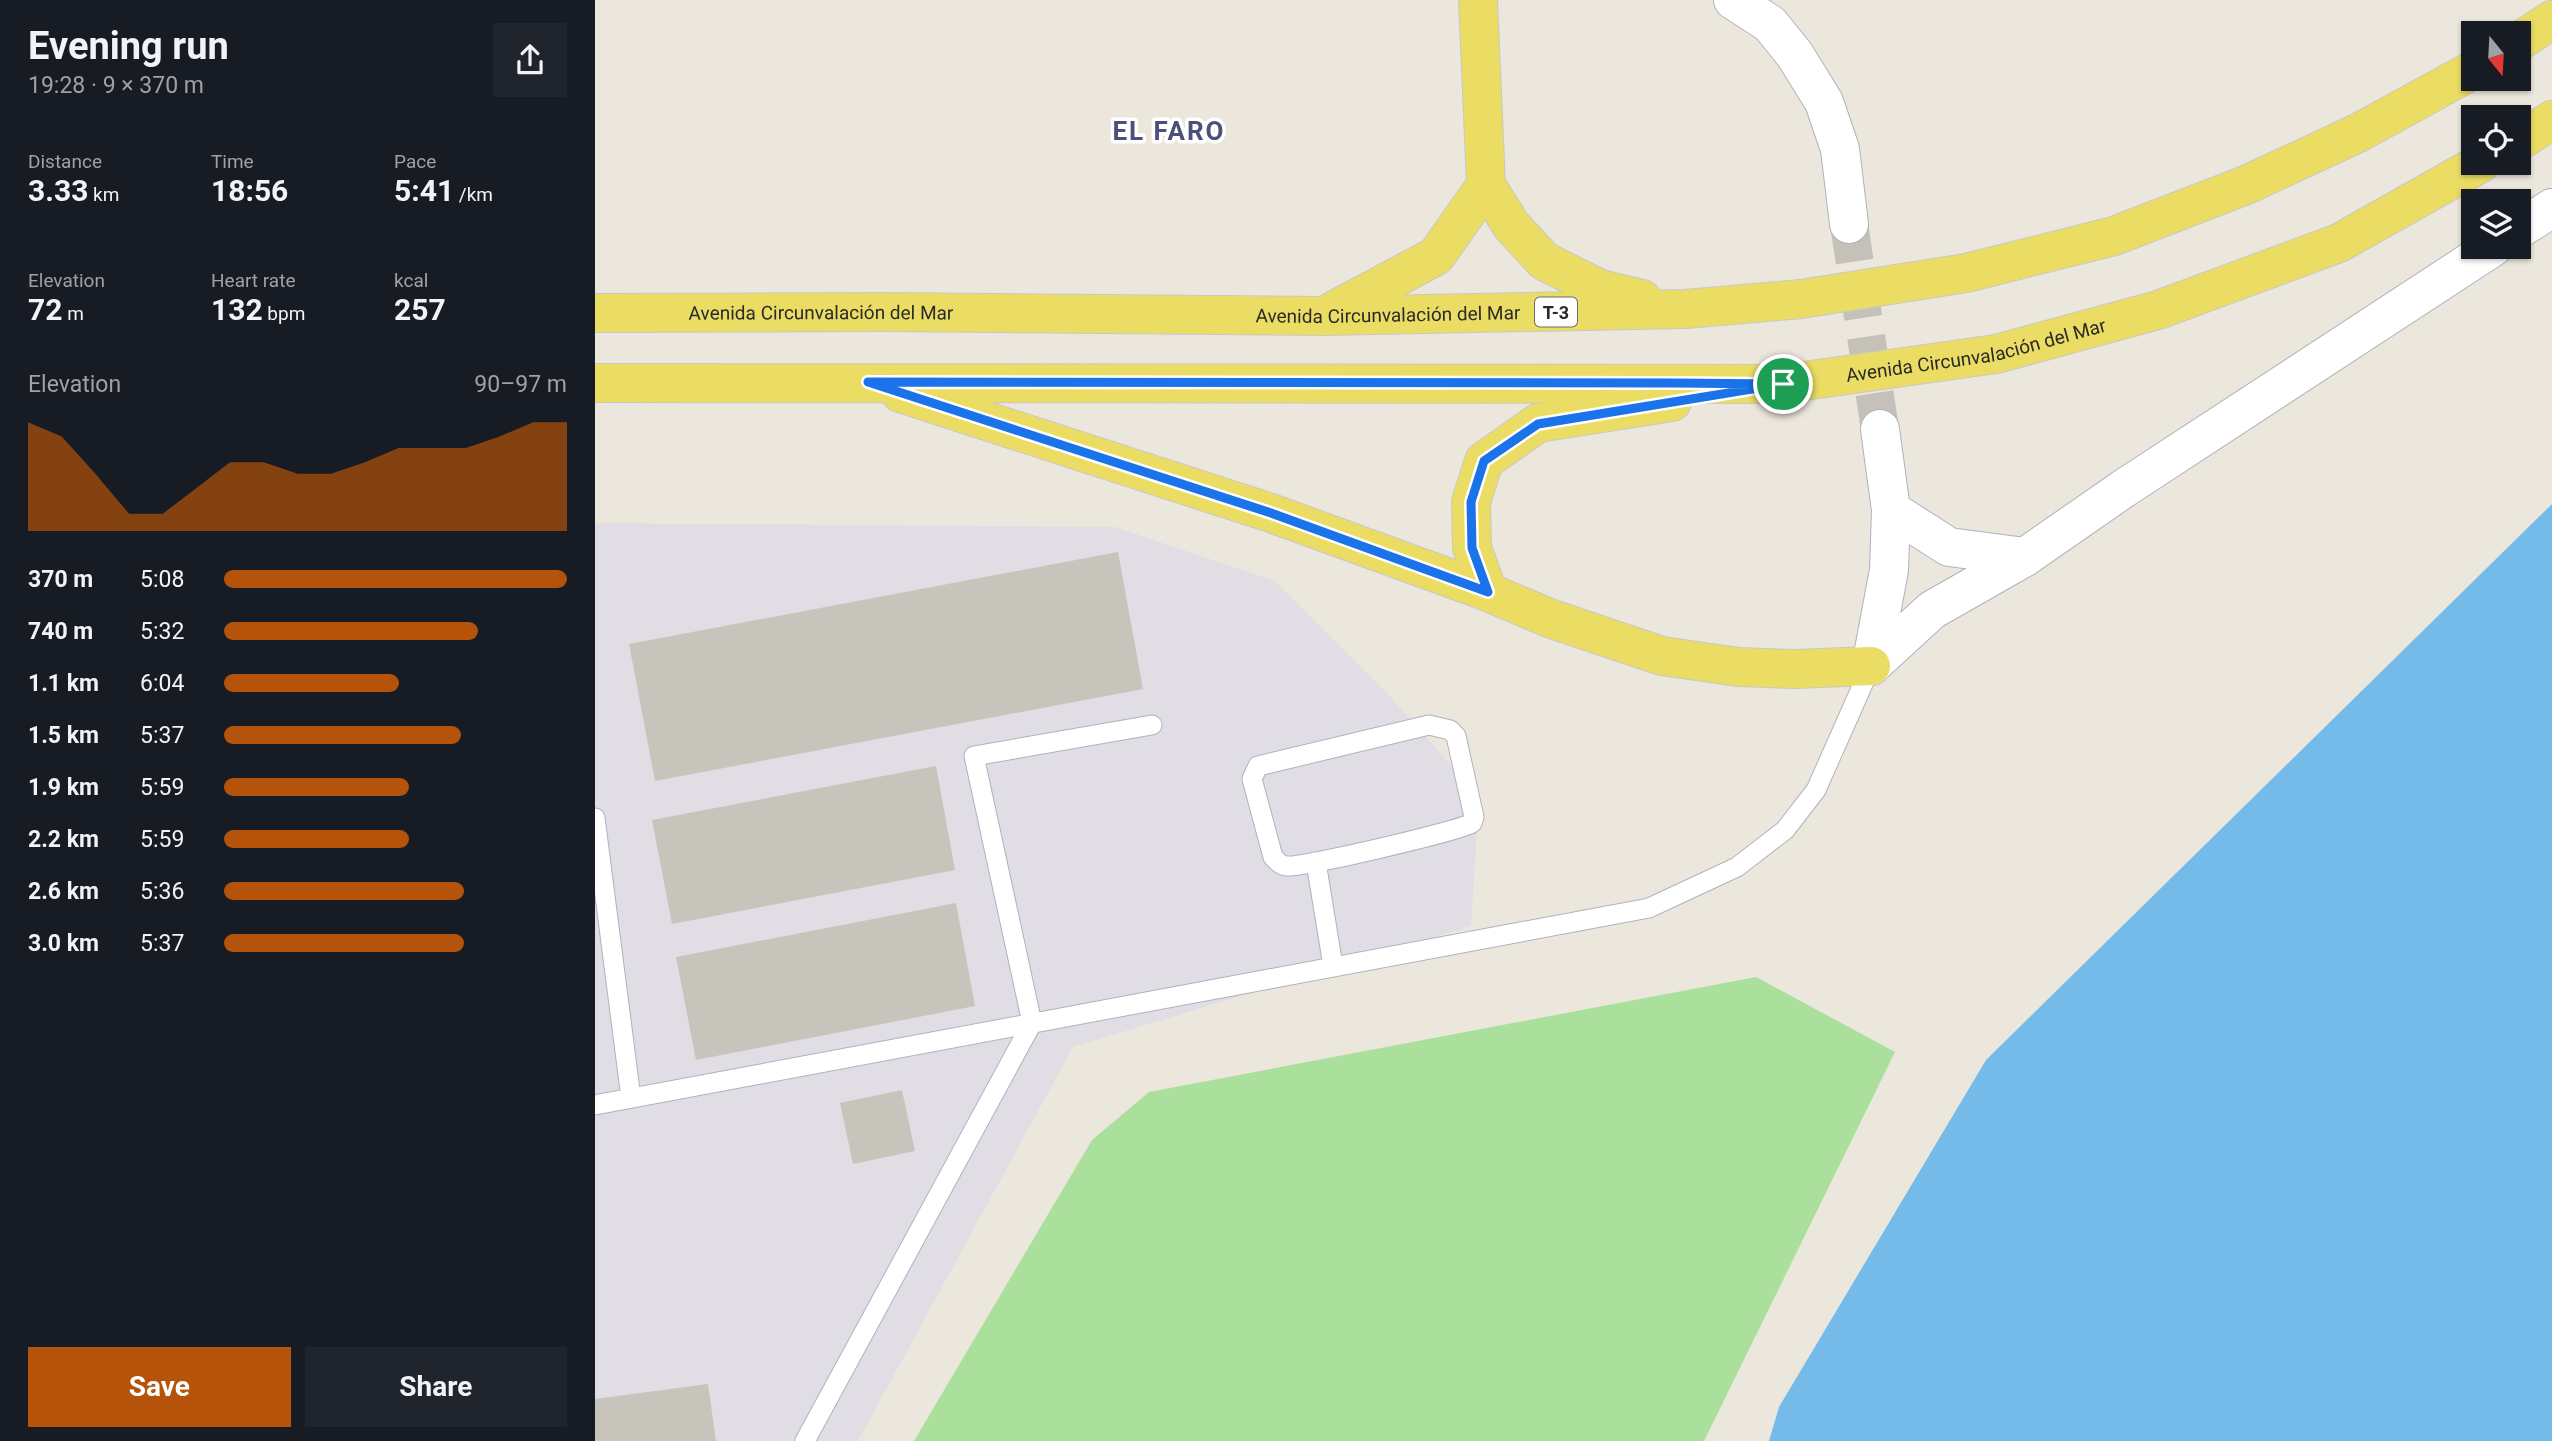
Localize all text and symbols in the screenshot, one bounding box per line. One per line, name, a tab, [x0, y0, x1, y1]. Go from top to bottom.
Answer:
north arrow	[2461, 21, 2531, 91]
map controls	[2461, 21, 2531, 259]
button: share	[493, 23, 567, 97]
text: Evening run	[28, 24, 229, 68]
text: 19:28 · 9 × 370 m	[28, 72, 204, 99]
button: locate	[2461, 105, 2531, 175]
district label: EL FARO	[1112, 116, 1226, 146]
text: Distance	[28, 150, 102, 173]
text: Time	[211, 150, 254, 173]
text: Pace	[394, 150, 436, 173]
text: 3.33	[28, 173, 88, 208]
text: 18:56	[211, 173, 288, 208]
text: 5:41	[394, 173, 454, 208]
text: km	[88, 183, 119, 206]
text: /km	[454, 183, 493, 206]
button: layers	[2461, 189, 2531, 259]
text: Elevation	[28, 269, 105, 292]
text: Heart rate	[211, 269, 296, 292]
text: kcal	[394, 269, 428, 292]
text: 72	[28, 292, 62, 327]
text: 132	[211, 292, 263, 327]
text: 257	[394, 292, 446, 327]
road number: T-3	[1535, 298, 1577, 326]
street label: Avenida Circunvalación del Mar	[689, 300, 954, 324]
street label: Avenida Circunvalación del Mar	[1255, 301, 1521, 328]
text: m	[62, 302, 84, 325]
text: bpm	[263, 302, 305, 325]
street label: Avenida Circunvalación del Mar	[1844, 313, 2109, 387]
pin	[1753, 354, 1813, 414]
icon: arrive	[1764, 365, 1802, 403]
text: Elevation	[28, 371, 121, 398]
text: 90–97 m	[474, 371, 567, 398]
text: 370 m	[28, 566, 93, 593]
text: 5:08	[140, 566, 184, 593]
text: 740 m	[28, 618, 93, 645]
text: 5:32	[140, 618, 184, 645]
text: 1.1 km	[28, 670, 99, 697]
text: 6:04	[140, 670, 184, 697]
text: 1.5 km	[28, 722, 99, 749]
text: 5:37	[140, 722, 184, 749]
text: 1.9 km	[28, 774, 99, 801]
text: 5:59	[140, 774, 184, 801]
text: 2.2 km	[28, 826, 99, 853]
text: 5:59	[140, 826, 184, 853]
text: 2.6 km	[28, 878, 99, 905]
text: 5:36	[140, 878, 184, 905]
text: 3.0 km	[28, 930, 99, 957]
text: 5:37	[140, 930, 184, 957]
button: Save	[28, 1347, 291, 1427]
button: Share	[305, 1347, 567, 1427]

